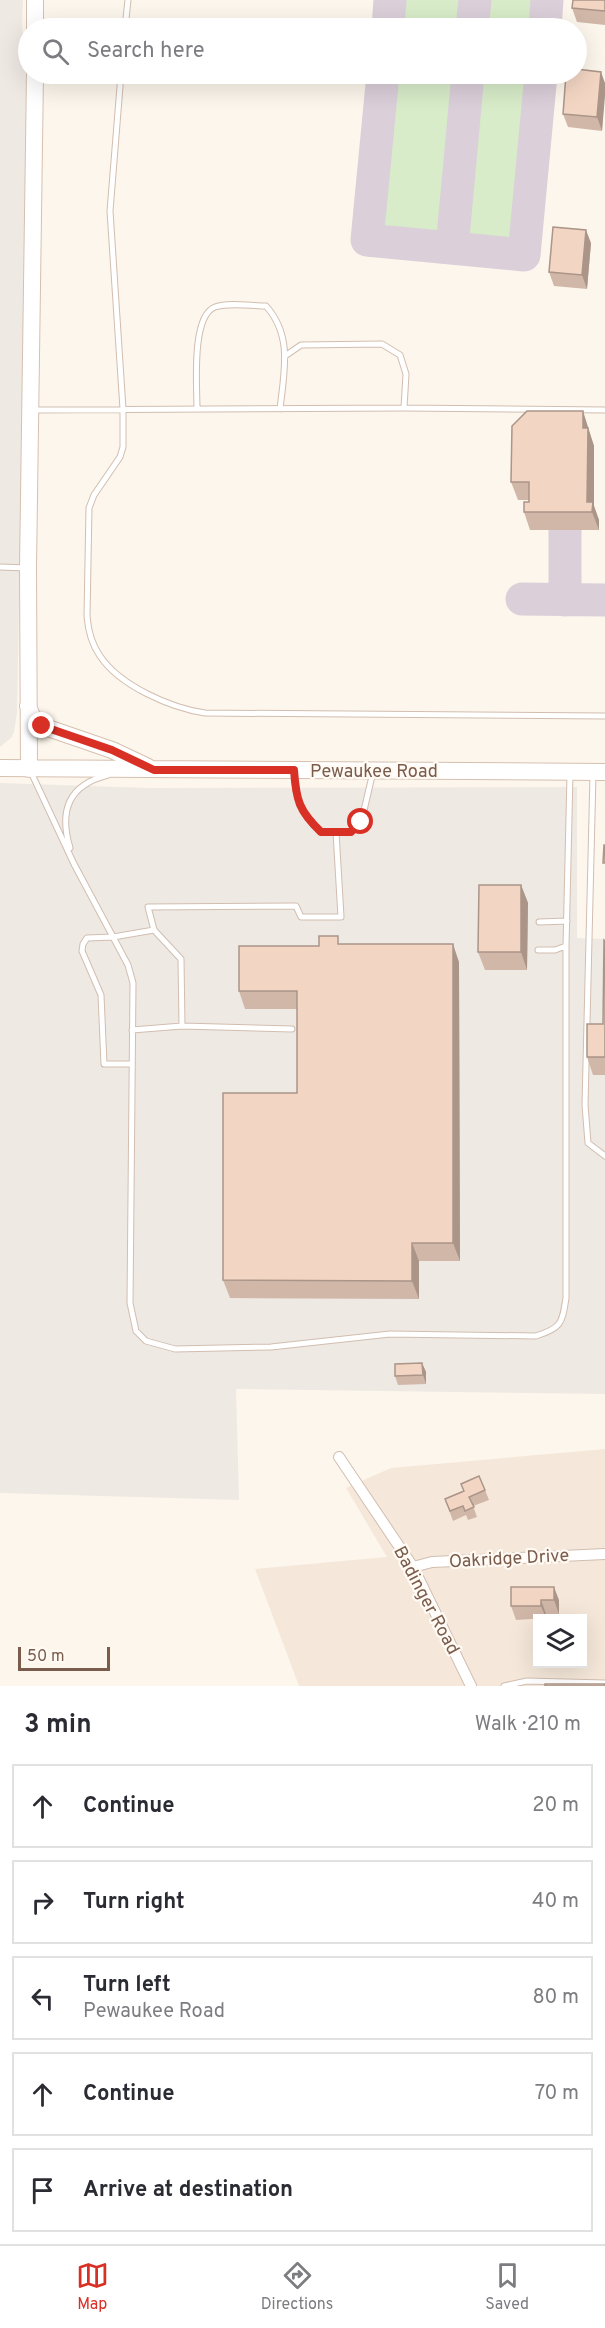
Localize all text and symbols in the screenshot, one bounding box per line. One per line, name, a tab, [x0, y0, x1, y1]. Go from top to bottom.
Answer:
search box	[18, 18, 587, 84]
icon: search	[39, 35, 72, 68]
text: Search here	[87, 38, 205, 65]
route end	[28, 712, 54, 738]
street label: Pewaukee Road	[310, 761, 438, 784]
route start	[347, 808, 373, 834]
street label: Badinger Road	[387, 1542, 464, 1659]
street label: Oakridge Drive	[448, 1545, 570, 1574]
map controls	[533, 1614, 587, 1668]
button: layers	[533, 1614, 587, 1668]
scale bar	[18, 1644, 110, 1672]
text: 50 m	[27, 1647, 65, 1667]
text: 3 min	[24, 1709, 92, 1742]
text: Walk · 210 m	[475, 1712, 581, 1738]
icon: ahead	[26, 1790, 59, 1823]
text: Continue	[83, 1793, 174, 1820]
text: 20 m	[532, 1793, 579, 1819]
icon: right	[26, 1886, 59, 1919]
text: Turn right	[83, 1889, 185, 1916]
text: 40 m	[532, 1889, 579, 1915]
text: Turn left	[83, 1972, 171, 1999]
icon: left	[26, 1982, 59, 2015]
text: 80 m	[533, 1985, 579, 2011]
text: Pewaukee Road	[83, 1999, 225, 2025]
icon: ahead	[26, 2078, 59, 2111]
text: Continue	[83, 2081, 174, 2108]
text: 70 m	[535, 2081, 579, 2107]
icon: arrive	[26, 2174, 59, 2207]
text: Arrive at destination	[83, 2177, 293, 2204]
tab: Map	[76, 2259, 109, 2315]
tab: Directions	[261, 2259, 333, 2315]
tab: Saved	[485, 2259, 529, 2315]

